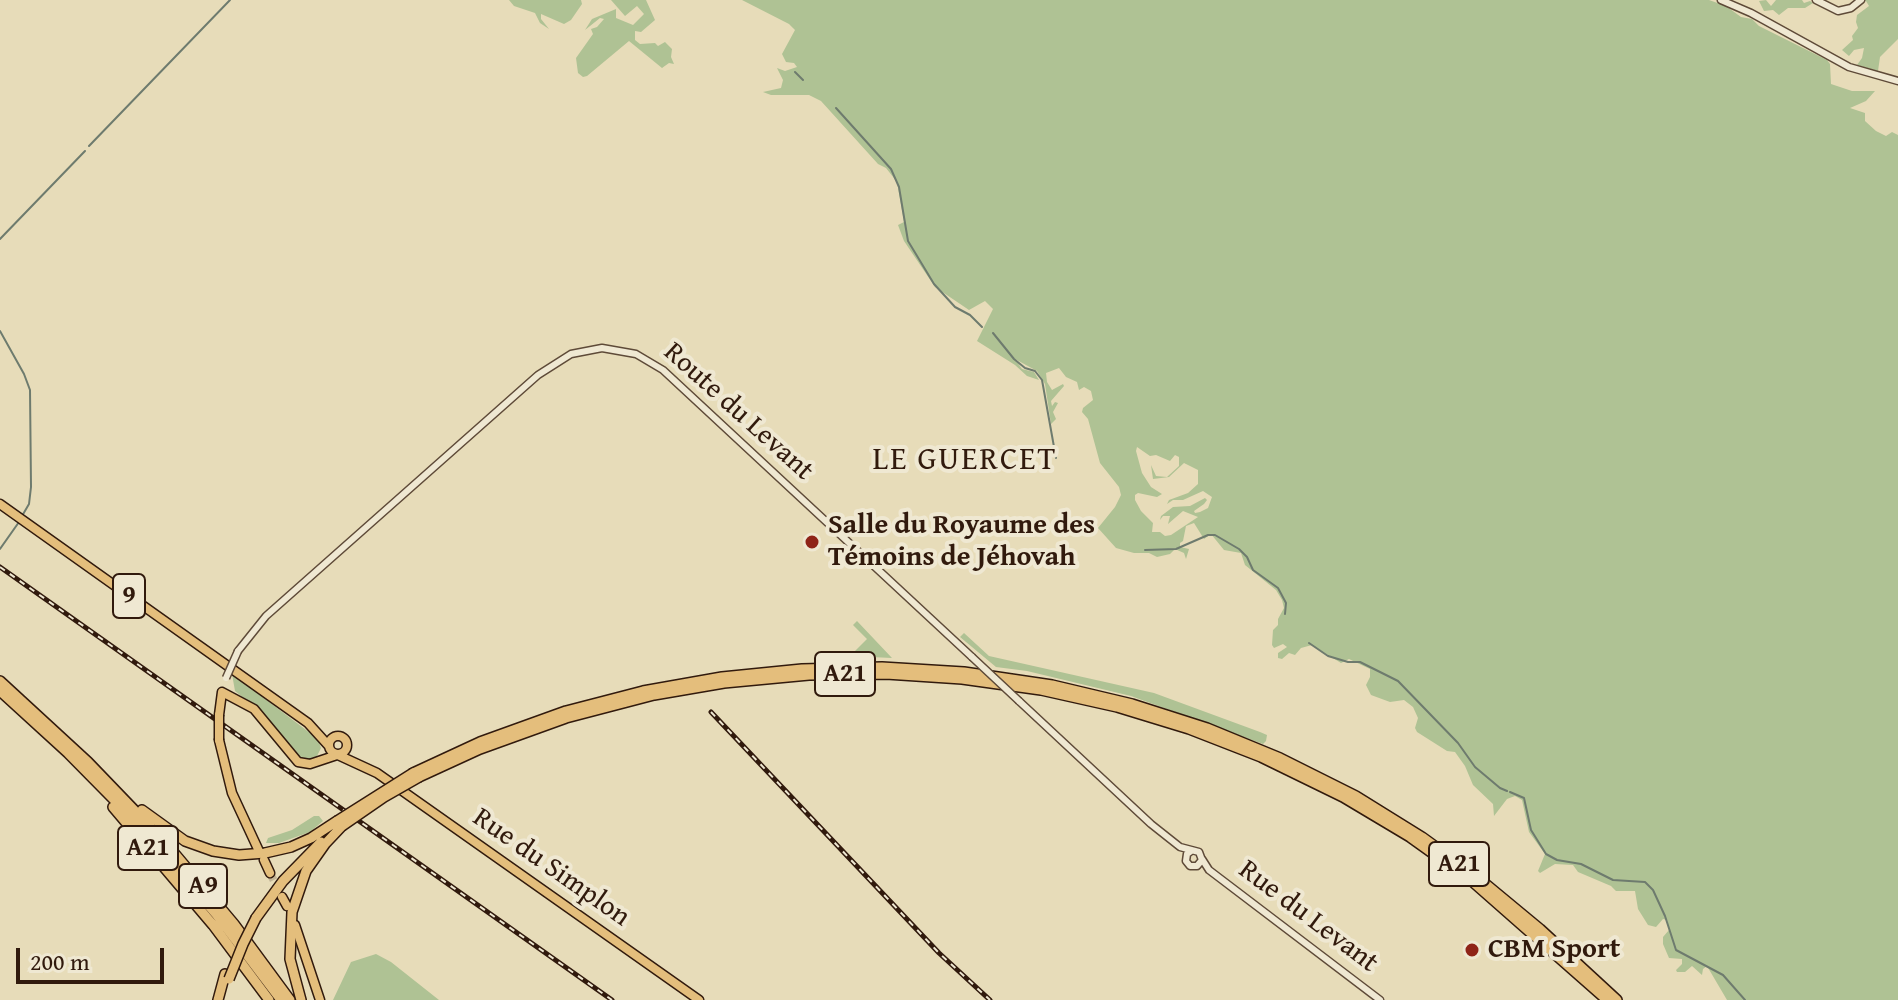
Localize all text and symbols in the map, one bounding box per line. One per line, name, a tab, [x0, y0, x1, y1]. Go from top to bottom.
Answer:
street label: Route du Levant	[656, 336, 820, 488]
district label: LE GUERCET	[873, 442, 1057, 480]
place label: Salle du Royaume des Témoins de Jéhovah	[828, 509, 1095, 575]
marker: Salle du Royaume des Témoins de Jéhovah	[803, 533, 821, 551]
road number: 9	[113, 574, 145, 618]
road number: A21	[815, 652, 875, 696]
street label: Rue du Simplon	[466, 801, 636, 935]
road number: A21	[118, 826, 178, 870]
road number: A21	[1429, 842, 1489, 886]
street label: Rue du Levant	[1232, 854, 1384, 980]
road number: A9	[179, 864, 227, 908]
scale bar	[20, 932, 168, 982]
place label: CBM Sport	[1488, 933, 1620, 967]
marker: CBM Sport	[1463, 941, 1481, 959]
text: 200 m	[30, 944, 90, 979]

